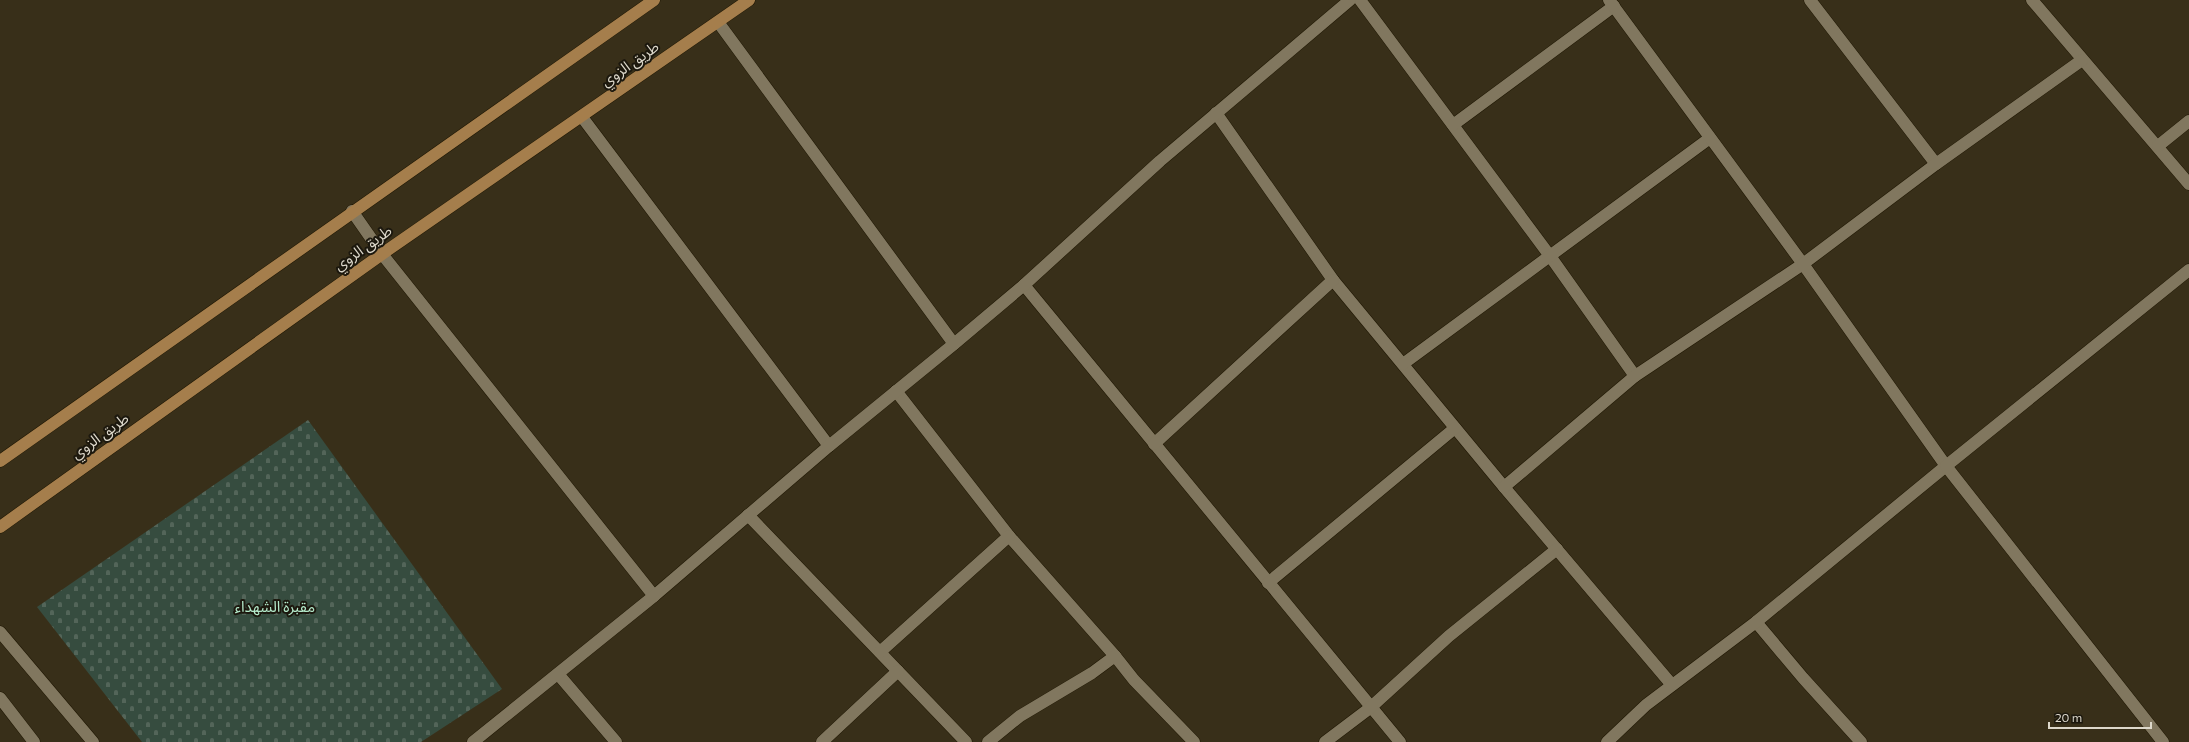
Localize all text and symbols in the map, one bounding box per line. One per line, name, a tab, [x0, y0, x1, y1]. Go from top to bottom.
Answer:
street label: طريق الزوي	[597, 37, 664, 93]
street label: طريق الزوي	[330, 221, 397, 277]
street label: طريق الزوي	[67, 408, 134, 465]
park label: مقبرة الشهداء	[235, 597, 315, 616]
scale bar	[2049, 704, 2151, 730]
text: 20 m	[2055, 710, 2082, 724]

